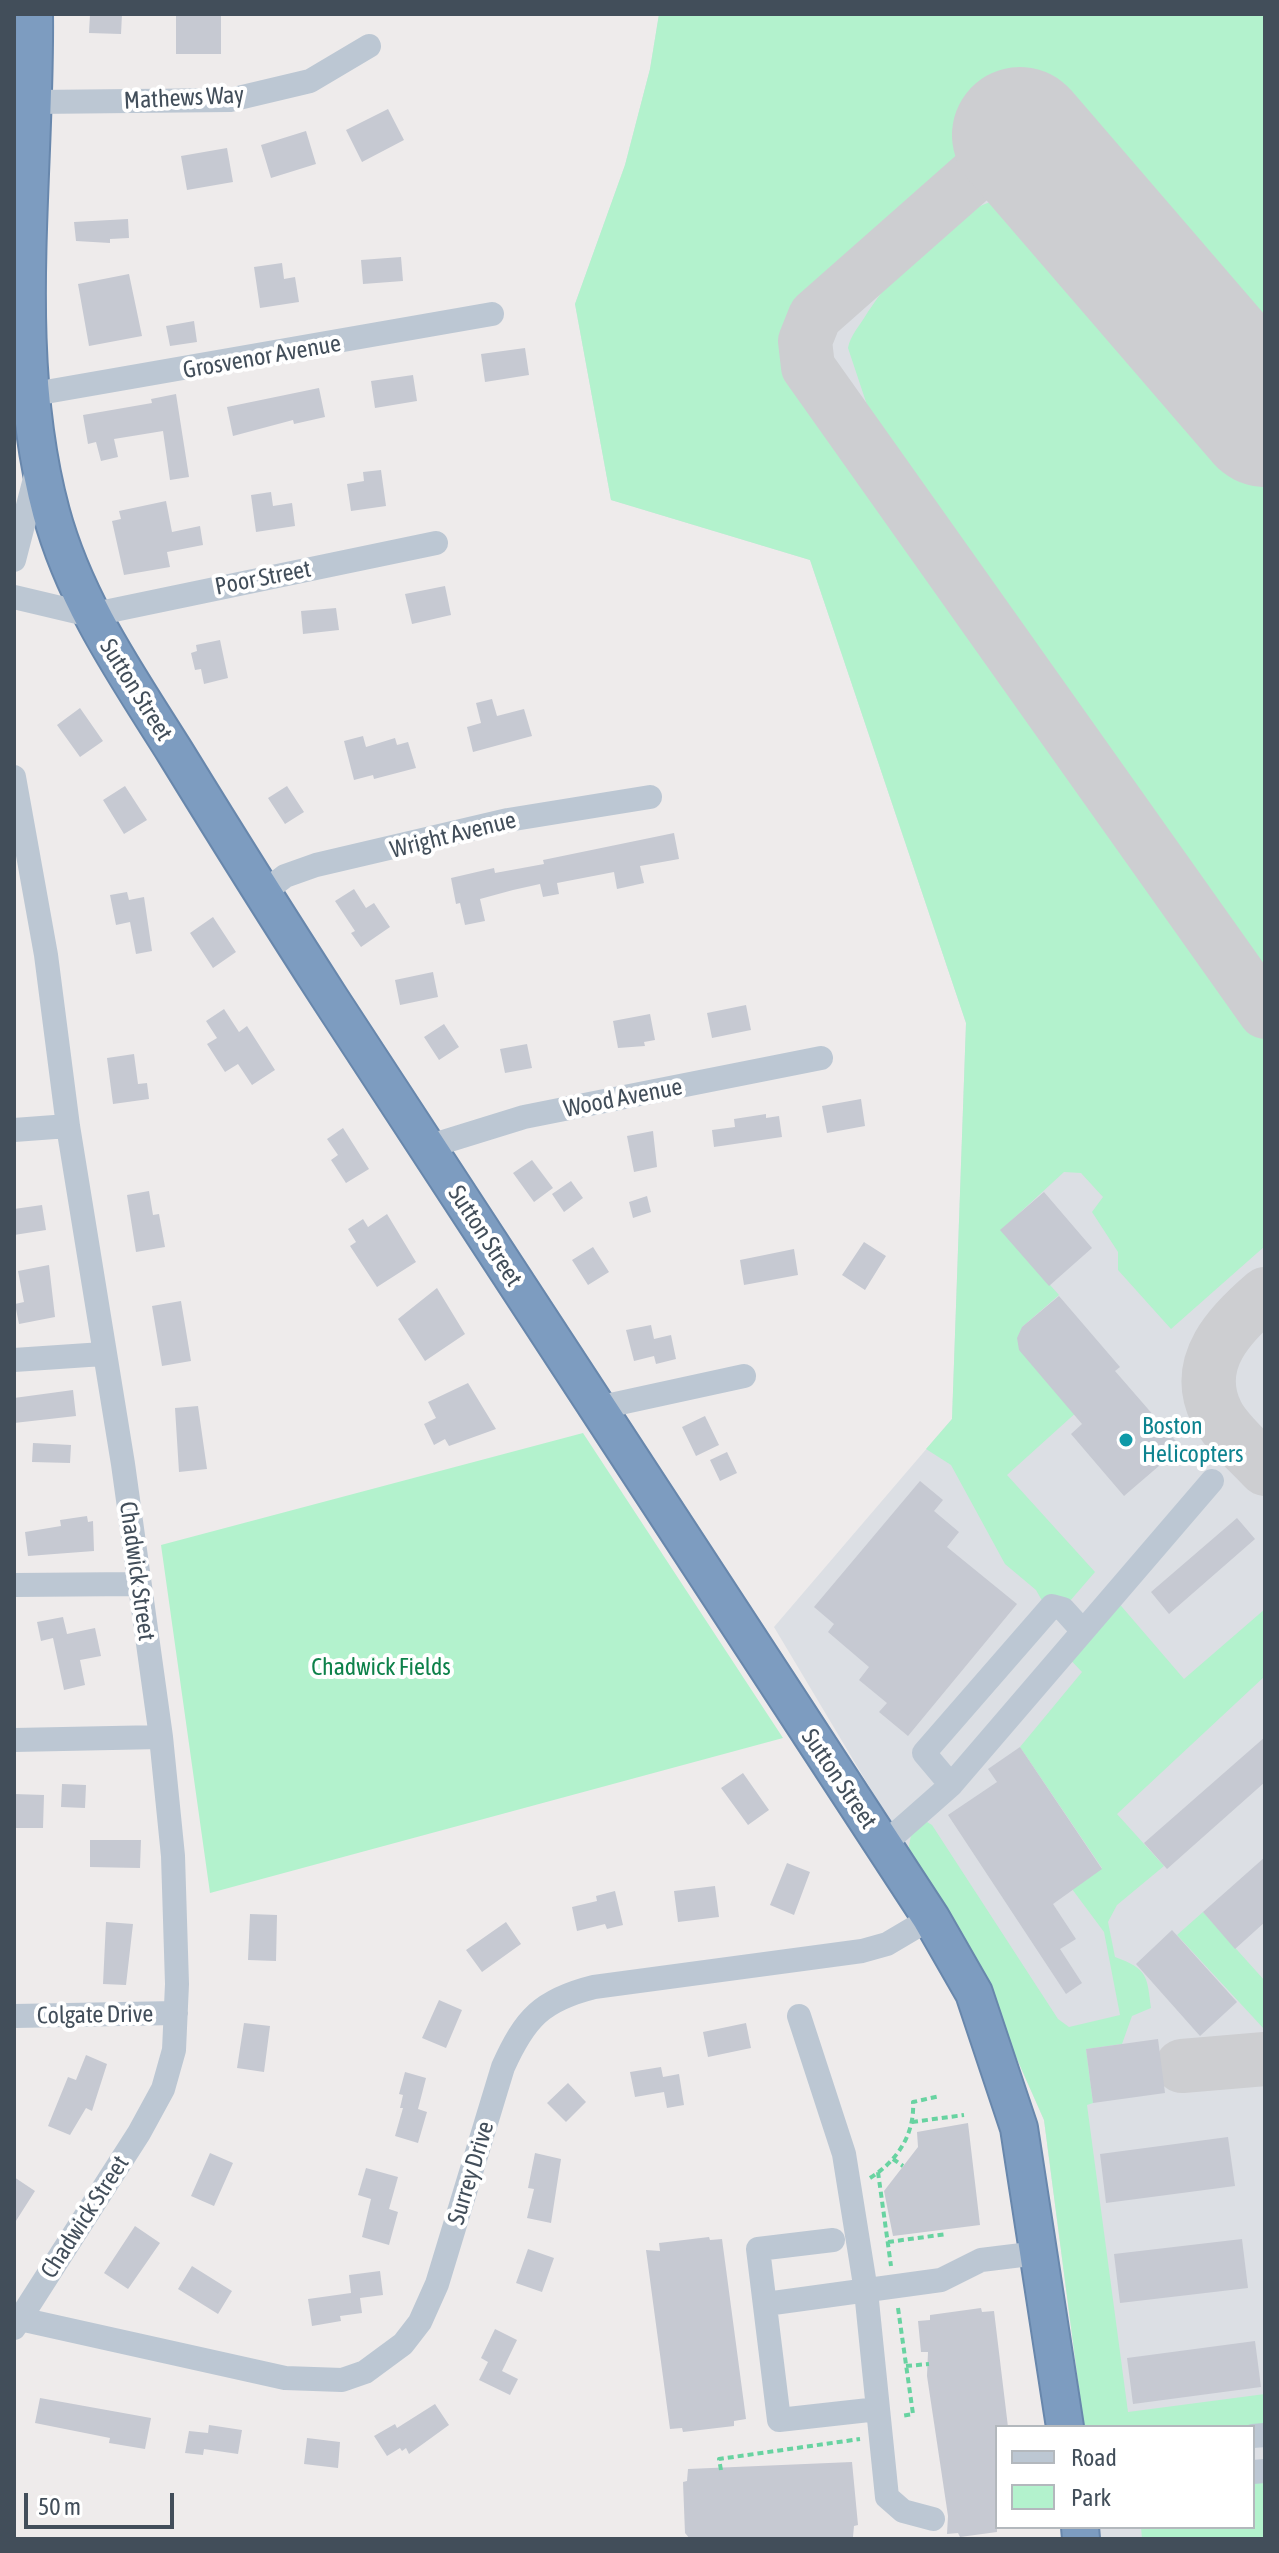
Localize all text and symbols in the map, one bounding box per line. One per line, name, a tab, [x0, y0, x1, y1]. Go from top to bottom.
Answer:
street label: Mathews Way	[123, 80, 245, 116]
street label: Grosvenor Avenue	[181, 329, 343, 385]
street label: Poor Street	[213, 555, 313, 601]
street label: Sutton Street	[94, 634, 178, 746]
street label: Wright Avenue	[387, 805, 519, 865]
street label: Wood Avenue	[561, 1072, 685, 1124]
street label: Sutton Street	[442, 1180, 528, 1292]
place label: Boston Helicopters	[1142, 1412, 1243, 1468]
marker: Boston Helicopters	[1117, 1431, 1135, 1449]
street label: Chadwick Street	[113, 1500, 161, 1642]
park label: Chadwick Fields	[311, 1653, 451, 1681]
street label: Sutton Street	[795, 1724, 883, 1834]
street label: Colgate Drive	[36, 2000, 154, 2030]
street label: Surrey Drive	[442, 2118, 500, 2228]
street label: Chadwick Street	[35, 2150, 135, 2284]
legend	[995, 2425, 1255, 2529]
text: Road	[1071, 2444, 1117, 2471]
scale bar	[28, 2477, 178, 2527]
text: Park	[1071, 2484, 1111, 2511]
text: 50 m	[38, 2493, 81, 2520]

